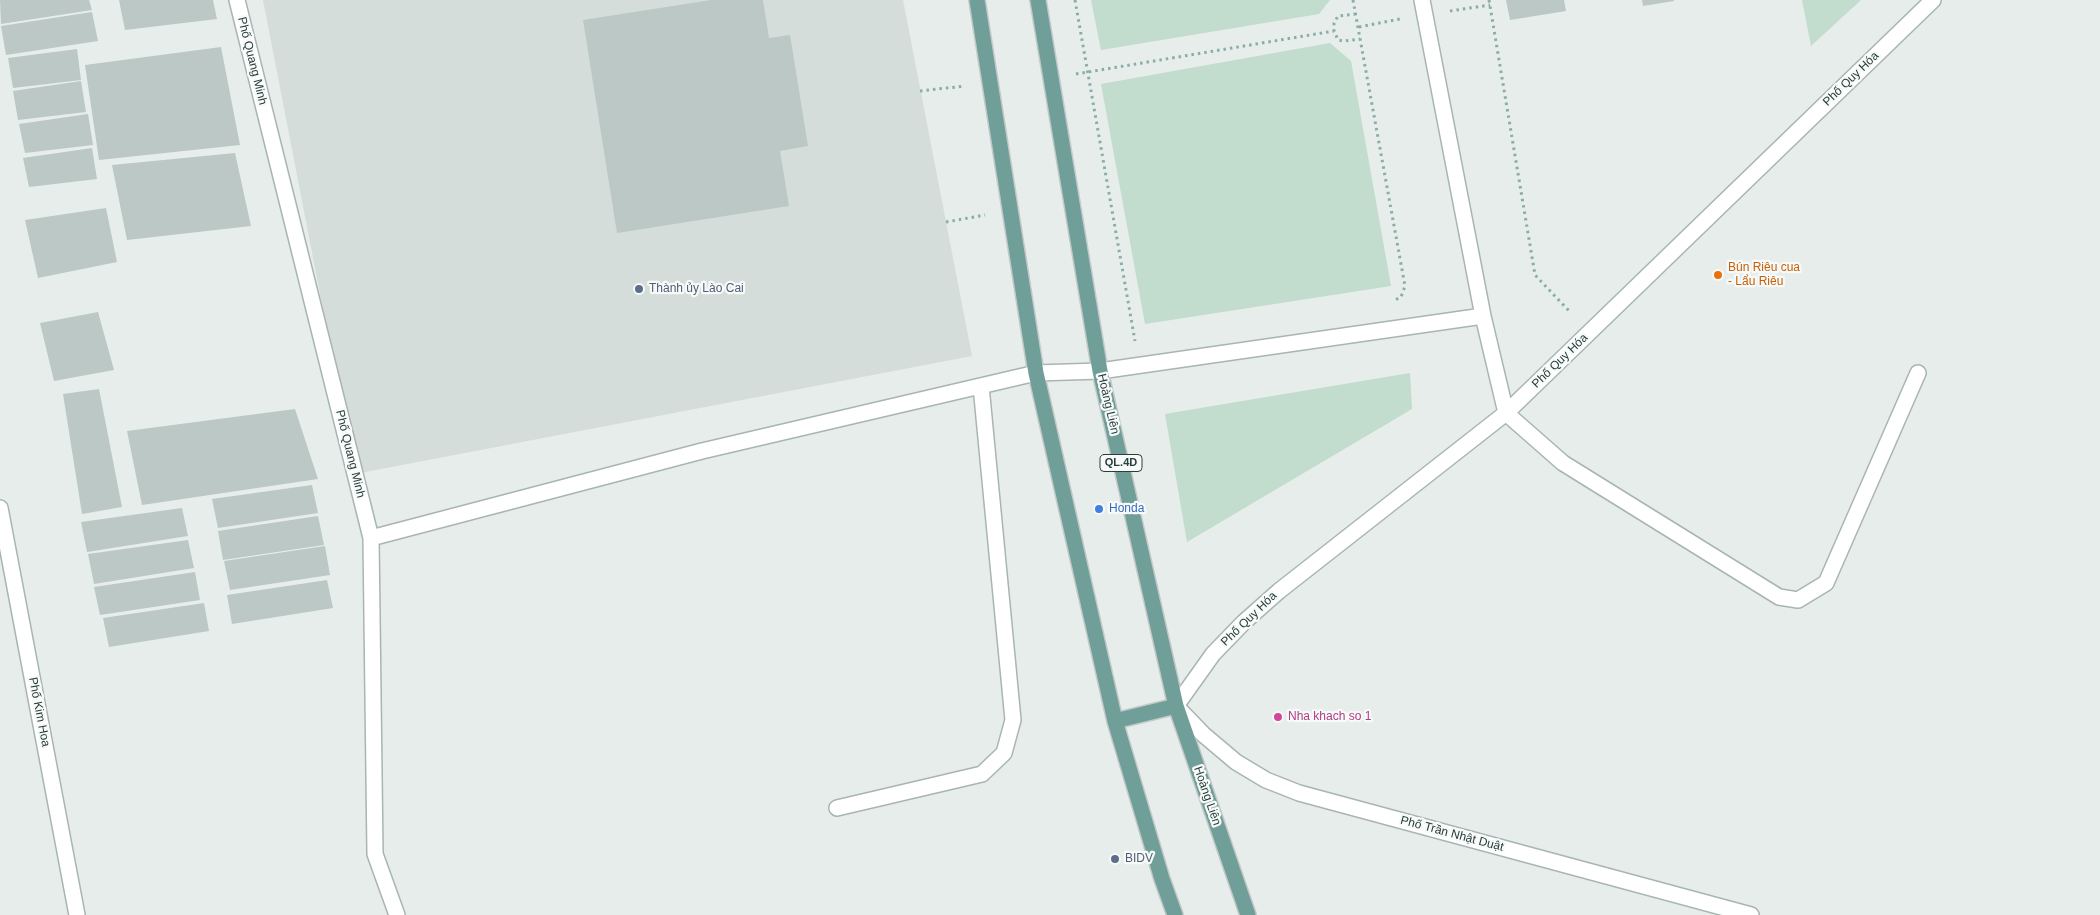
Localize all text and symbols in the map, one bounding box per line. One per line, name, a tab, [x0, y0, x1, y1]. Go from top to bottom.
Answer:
street label: Phố Quang Minh	[234, 16, 270, 106]
street label: Phố Quy Hóa	[1820, 49, 1882, 109]
place label: Bún Riêu cua - Lẩu Riêu	[1728, 261, 1800, 289]
marker: Bún Riêu cua - Lẩu Riêu	[1712, 269, 1724, 281]
place label: Thành ủy Lào Cai	[649, 282, 744, 296]
marker: Thành ủy Lào Cai	[633, 283, 645, 295]
street label: Phố Quy Hóa	[1529, 331, 1591, 391]
street label: Hoàng Liên	[1094, 372, 1122, 436]
street label: Phố Quang Minh	[332, 409, 368, 499]
road number: QL.4D	[1100, 454, 1142, 472]
place label: Honda	[1109, 502, 1144, 516]
marker: Honda	[1093, 503, 1105, 515]
street label: Phố Quy Hóa	[1218, 589, 1280, 649]
street label: Phố Kim Hoa	[25, 676, 53, 748]
place label: Nha khach so 1	[1288, 710, 1371, 724]
marker: Nha khach so 1	[1272, 711, 1284, 723]
street label: Hoàng Liên	[1190, 765, 1224, 827]
street label: Phố Trần Nhật Duật	[1399, 813, 1505, 855]
place label: BIDV	[1125, 852, 1153, 866]
marker: BIDV	[1109, 853, 1121, 865]

